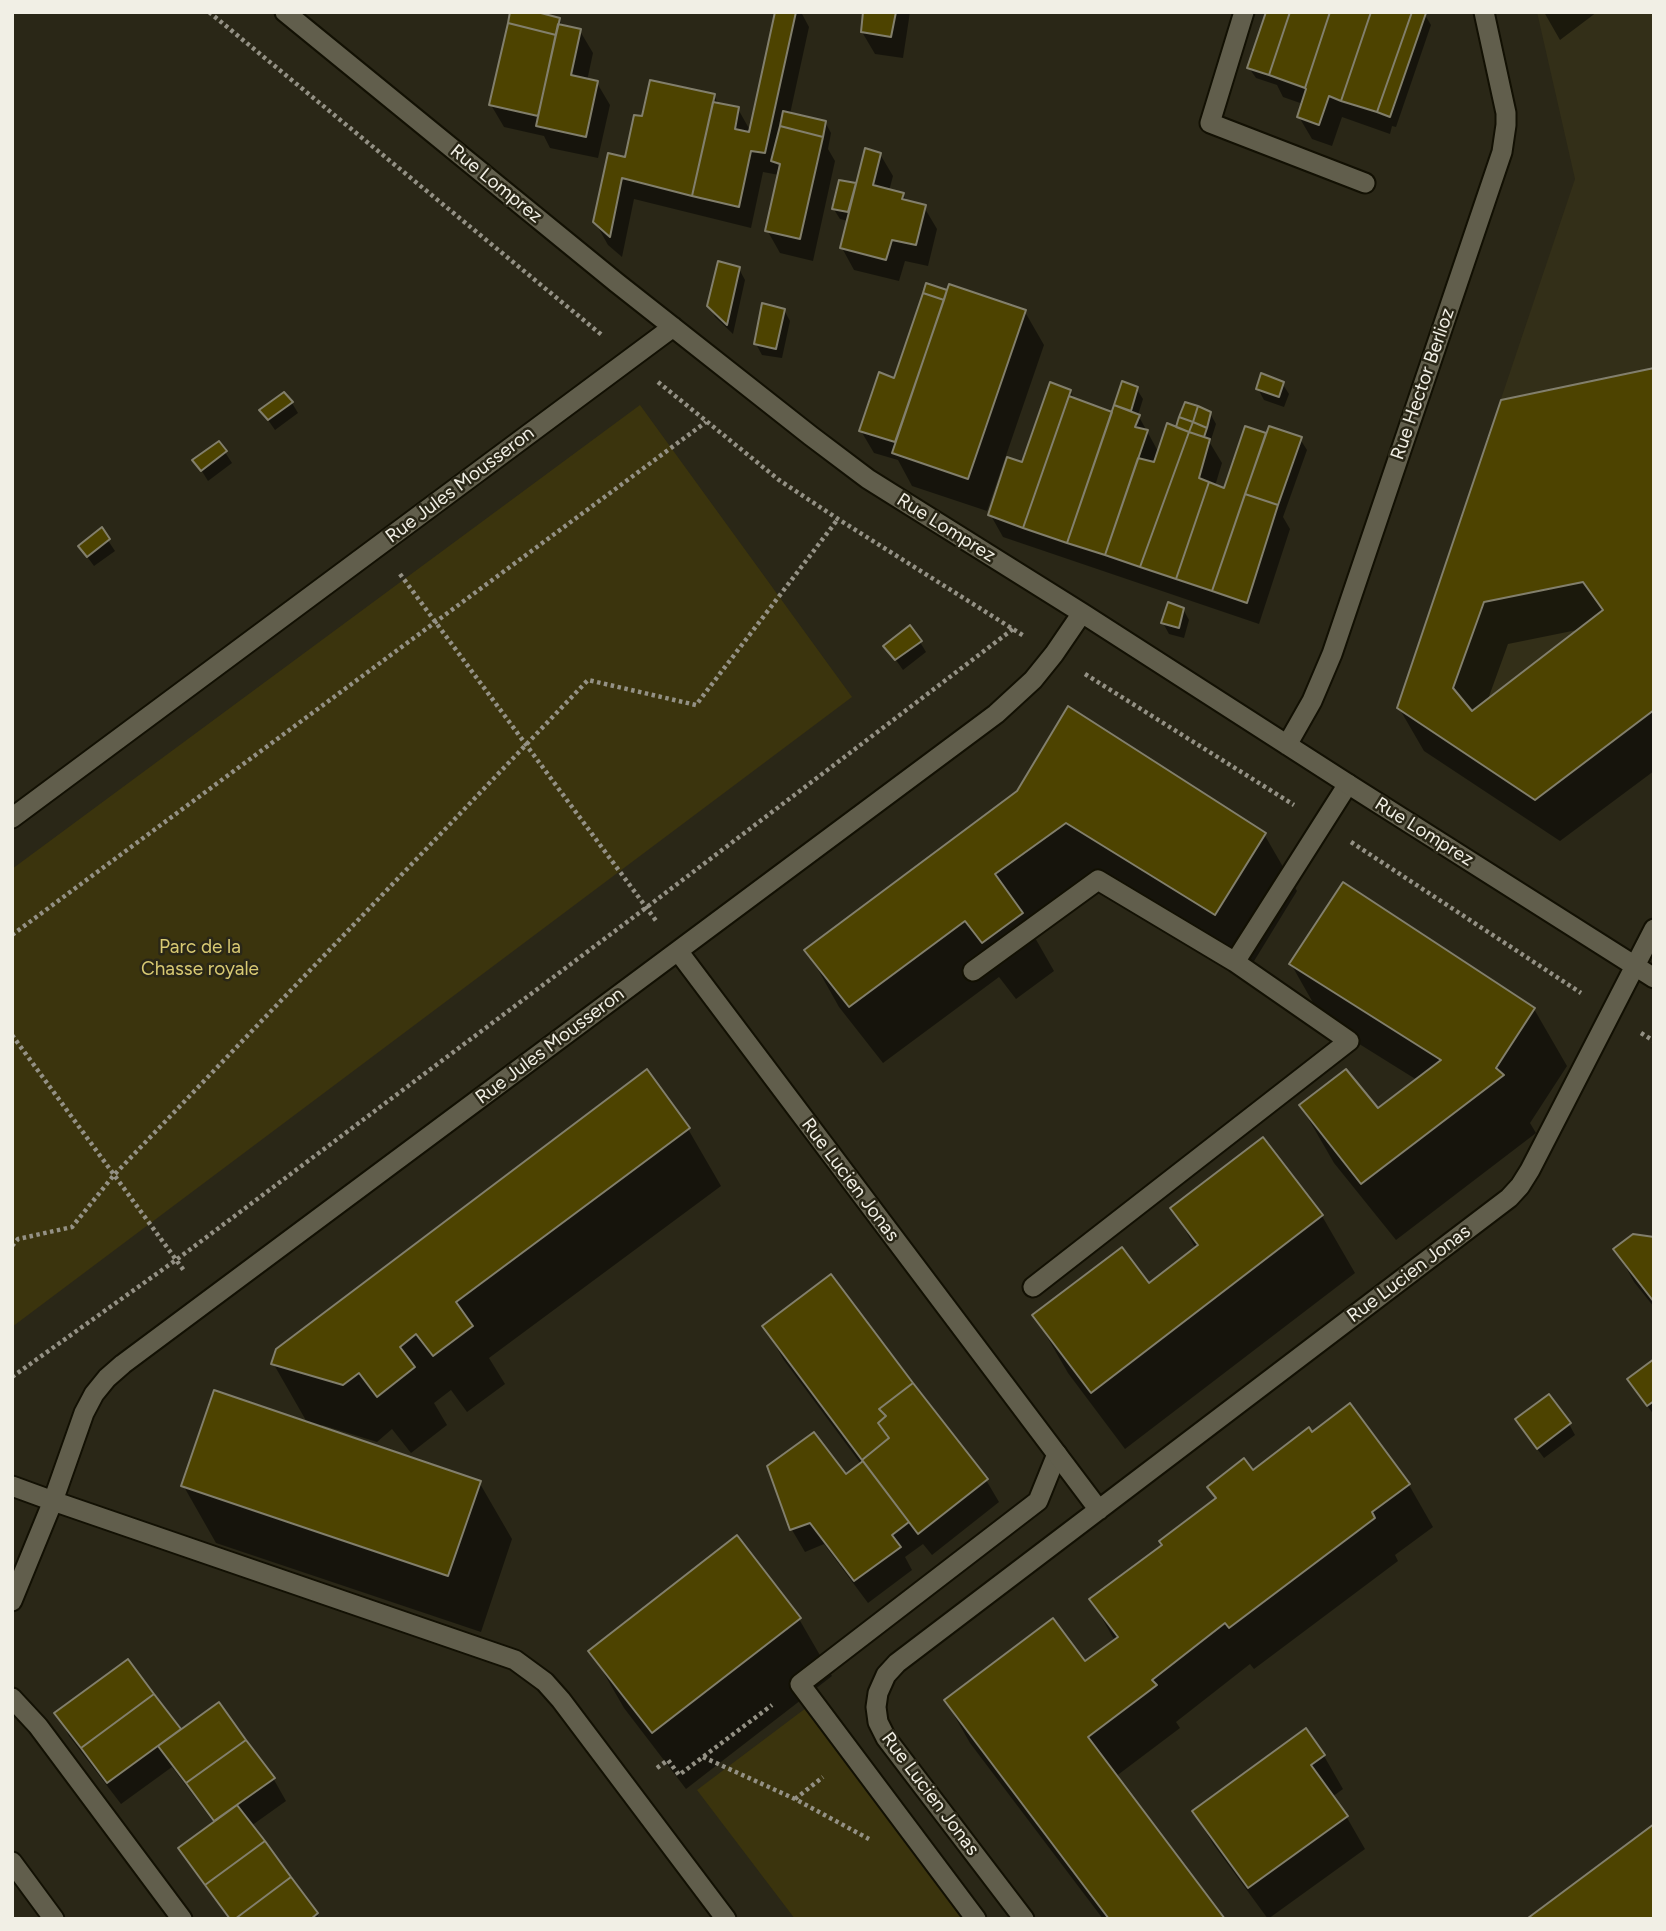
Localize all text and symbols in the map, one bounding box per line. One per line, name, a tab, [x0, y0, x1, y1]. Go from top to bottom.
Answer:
street label: Rue Lomprez	[445, 140, 547, 228]
street label: Rue Hector Berlioz	[1386, 305, 1460, 463]
street label: Rue Jules Mousseron	[381, 422, 539, 548]
street label: Rue Lomprez	[892, 489, 1000, 567]
street label: Rue Lomprez	[1370, 793, 1478, 871]
park label: Parc de la Chasse royale	[141, 936, 259, 980]
street label: Rue Jules Mousseron	[471, 983, 629, 1109]
street label: Rue Lucien Jonas	[796, 1114, 904, 1246]
street label: Rue Lucien Jonas	[1343, 1220, 1475, 1328]
street label: Rue Lucien Jonas	[876, 1728, 984, 1860]

